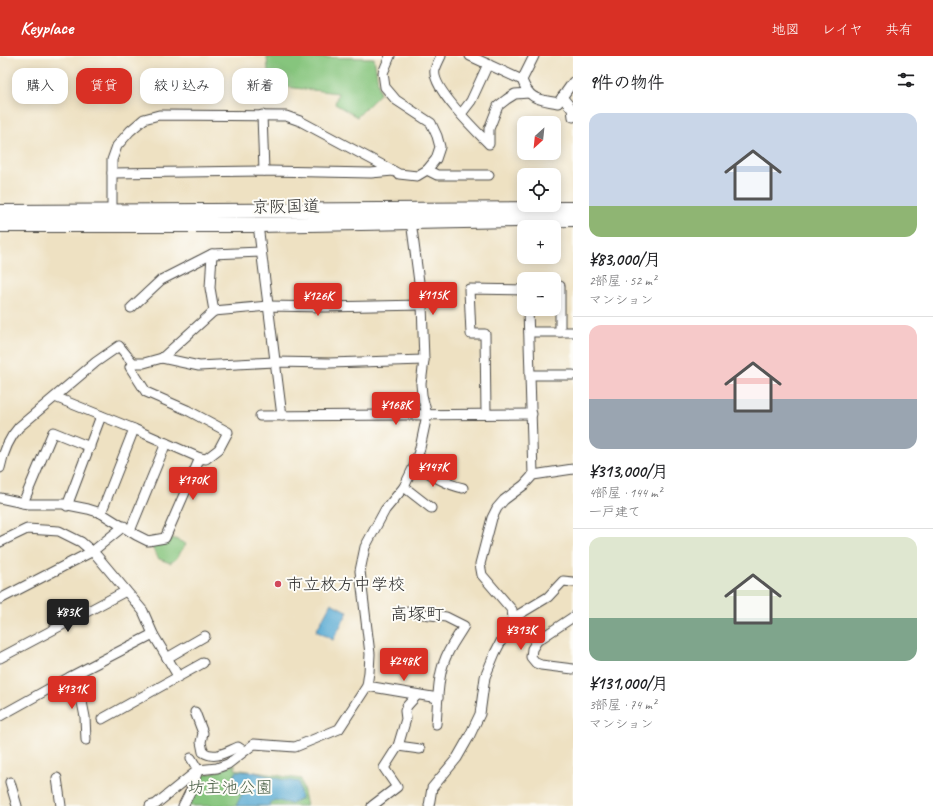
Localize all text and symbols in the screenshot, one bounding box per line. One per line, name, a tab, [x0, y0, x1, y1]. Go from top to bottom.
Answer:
text: Keyplace	[20, 16, 73, 40]
text: 地図	[772, 21, 800, 38]
text: レイヤ	[822, 21, 863, 38]
text: 共有	[885, 21, 913, 38]
chip: 購入	[12, 68, 68, 104]
chip: 賃貸	[76, 68, 132, 104]
chip: 絞り込み	[140, 68, 224, 104]
chip: 新着	[232, 68, 288, 104]
icon: filters	[895, 69, 917, 91]
text: 9件の物件	[589, 72, 664, 93]
north arrow	[517, 116, 561, 160]
map controls	[517, 116, 561, 316]
icon: home	[717, 139, 789, 211]
button: locate	[517, 168, 561, 212]
street label: 京阪国道	[252, 195, 320, 218]
button: +	[517, 220, 561, 264]
text: ¥83,000/月	[589, 249, 661, 270]
button: −	[517, 272, 561, 316]
text: 2部屋 · 52 m²	[589, 273, 656, 289]
pin: ¥115K	[405, 282, 461, 316]
pin: ¥126K	[290, 283, 346, 317]
text: ¥115K	[418, 287, 448, 303]
text: ¥126K	[303, 288, 333, 304]
text: マンション	[589, 292, 653, 308]
icon: home	[717, 351, 789, 423]
pin: ¥168K	[368, 392, 424, 426]
text: ¥168K	[381, 397, 411, 413]
pin: ¥147K	[405, 454, 461, 488]
text: ¥147K	[418, 459, 448, 475]
text: ¥313,000/月	[589, 461, 669, 482]
pin: ¥170K	[165, 467, 221, 501]
text: ¥170K	[178, 472, 208, 488]
text: 4部屋 · 144 m²	[589, 485, 662, 501]
text: 一戸建て	[589, 504, 641, 520]
icon: home	[717, 563, 789, 635]
place label: 市立枚方中学校	[286, 574, 405, 595]
marker: 市立枚方中学校	[273, 579, 283, 589]
pin: ¥83K	[44, 599, 92, 633]
district label: 高塚町	[390, 603, 444, 625]
text: ¥83K	[56, 604, 80, 620]
pin: ¥313K	[493, 617, 549, 651]
text: ¥313K	[506, 622, 536, 638]
pin: ¥248K	[376, 648, 432, 682]
text: ¥248K	[389, 653, 419, 669]
text: ¥131,000/月	[589, 673, 669, 694]
pin: ¥131K	[44, 676, 100, 710]
text: ¥131K	[57, 681, 87, 697]
text: 3部屋 · 74 m²	[589, 697, 656, 713]
text: マンション	[589, 716, 653, 732]
park label: 坊主池公園	[188, 777, 273, 798]

